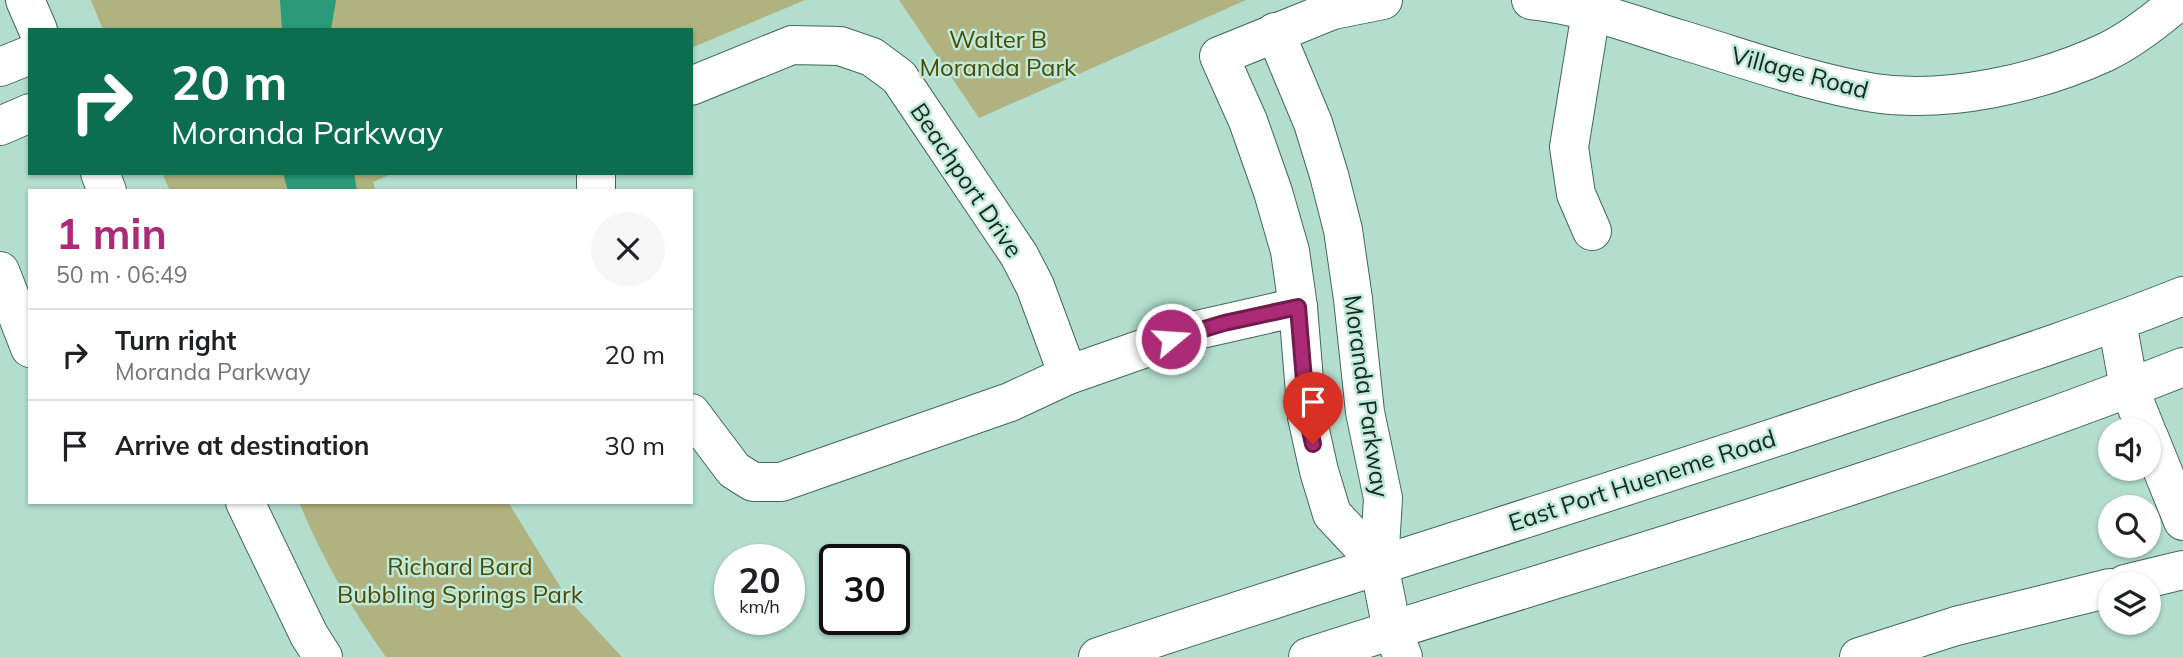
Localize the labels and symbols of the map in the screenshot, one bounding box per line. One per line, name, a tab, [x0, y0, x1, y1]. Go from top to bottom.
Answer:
park label: Walter B Moranda Park	[920, 24, 1077, 82]
street label: Village Road	[1728, 39, 1872, 105]
street label: Beachport Drive	[904, 97, 1030, 263]
street label: Moranda Parkway	[1338, 293, 1396, 499]
position arrow	[1134, 302, 1208, 376]
pin	[1283, 372, 1343, 444]
street label: East Port Hueneme Road	[1505, 423, 1779, 537]
speed limit sign: 30	[819, 544, 910, 635]
park label: Richard Bard Bubbling Springs Park	[337, 551, 584, 609]

